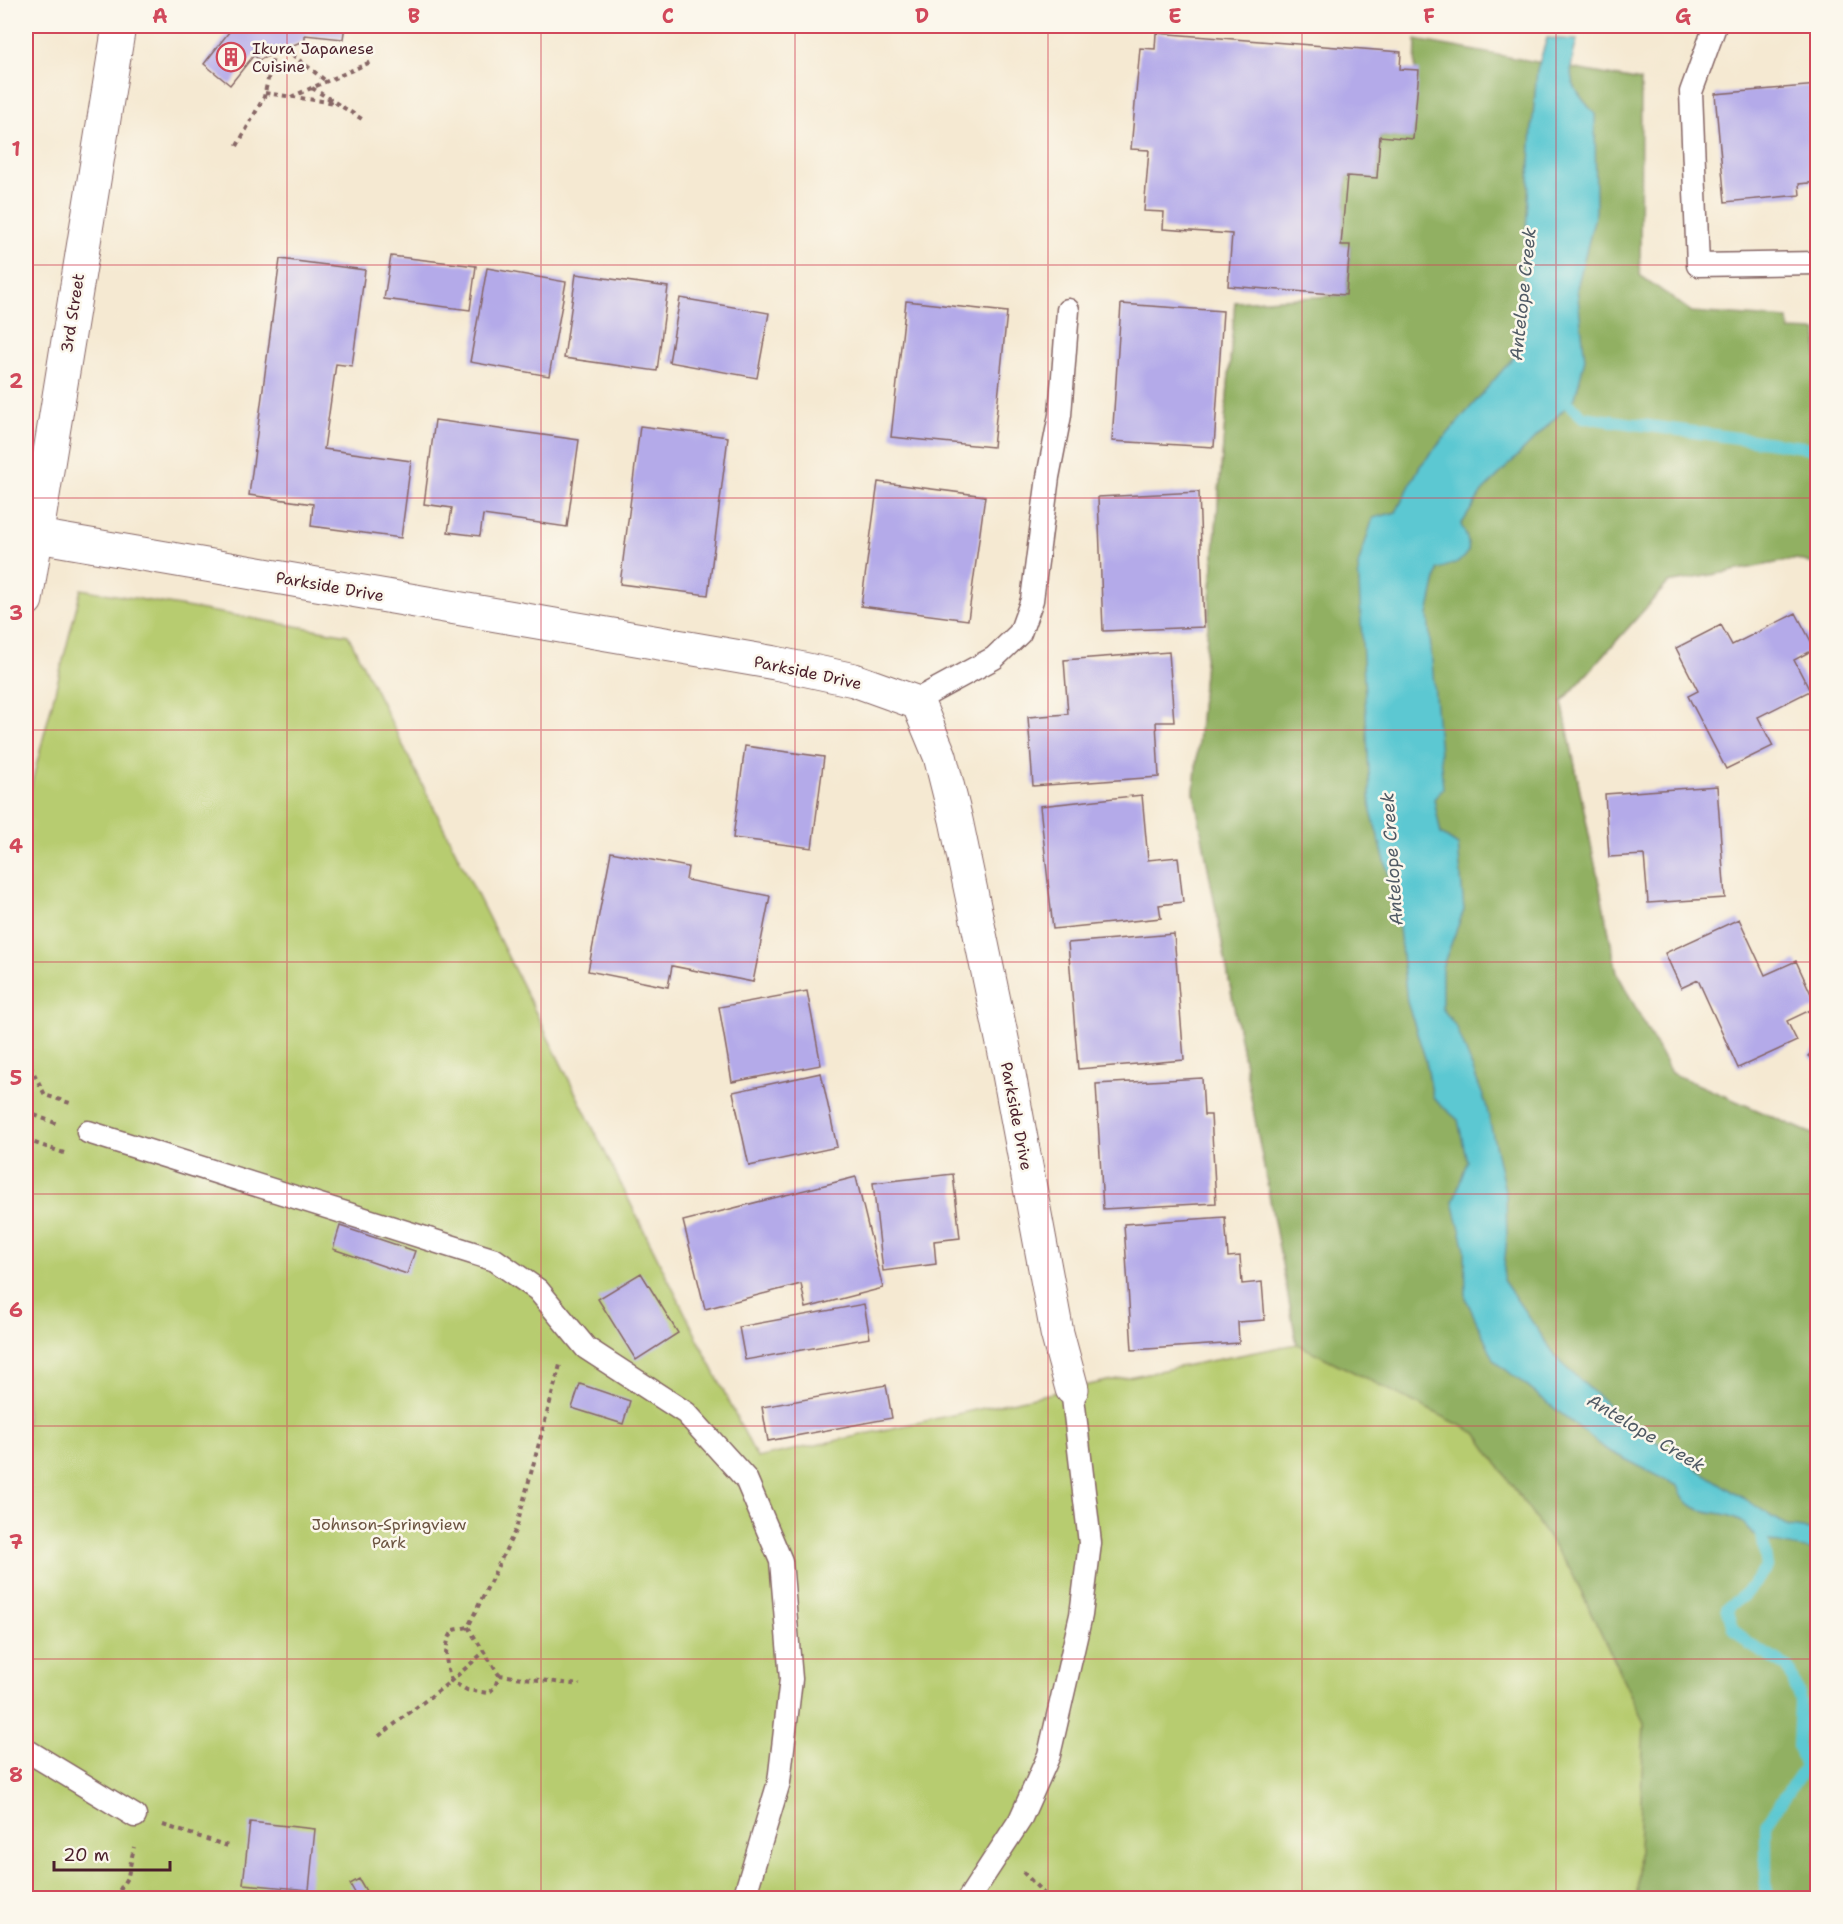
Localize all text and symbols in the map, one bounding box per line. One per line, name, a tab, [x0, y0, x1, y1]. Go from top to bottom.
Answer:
text: A	[152, 3, 168, 29]
text: B	[408, 3, 420, 29]
text: C	[662, 3, 674, 29]
text: D	[915, 3, 929, 29]
text: E	[1168, 3, 1182, 29]
text: F	[1423, 3, 1435, 29]
text: G	[1675, 3, 1691, 29]
place label: Ikura Japanese Cuisine	[252, 38, 374, 77]
building icon: Ikura Japanese Cuisine	[215, 41, 247, 73]
text: 1	[11, 136, 21, 162]
water label: Antelope Creek	[1504, 226, 1542, 362]
street label: 3rd Street	[56, 272, 89, 354]
text: 2	[9, 368, 23, 394]
street label: Parkside Drive	[274, 567, 386, 606]
text: 3	[9, 600, 23, 626]
street label: Parkside Drive	[752, 651, 864, 694]
water label: Antelope Creek	[1375, 791, 1409, 926]
text: 4	[9, 833, 23, 859]
street label: Parkside Drive	[996, 1060, 1037, 1172]
text: 5	[10, 1065, 22, 1091]
text: 6	[9, 1297, 23, 1323]
water label: Antelope Creek	[1583, 1388, 1710, 1478]
park label: Johnson-Springview Park	[312, 1514, 467, 1553]
text: 7	[9, 1529, 23, 1555]
text: 8	[9, 1762, 23, 1788]
scale bar	[54, 1834, 170, 1872]
text: 20 m	[63, 1843, 109, 1867]

